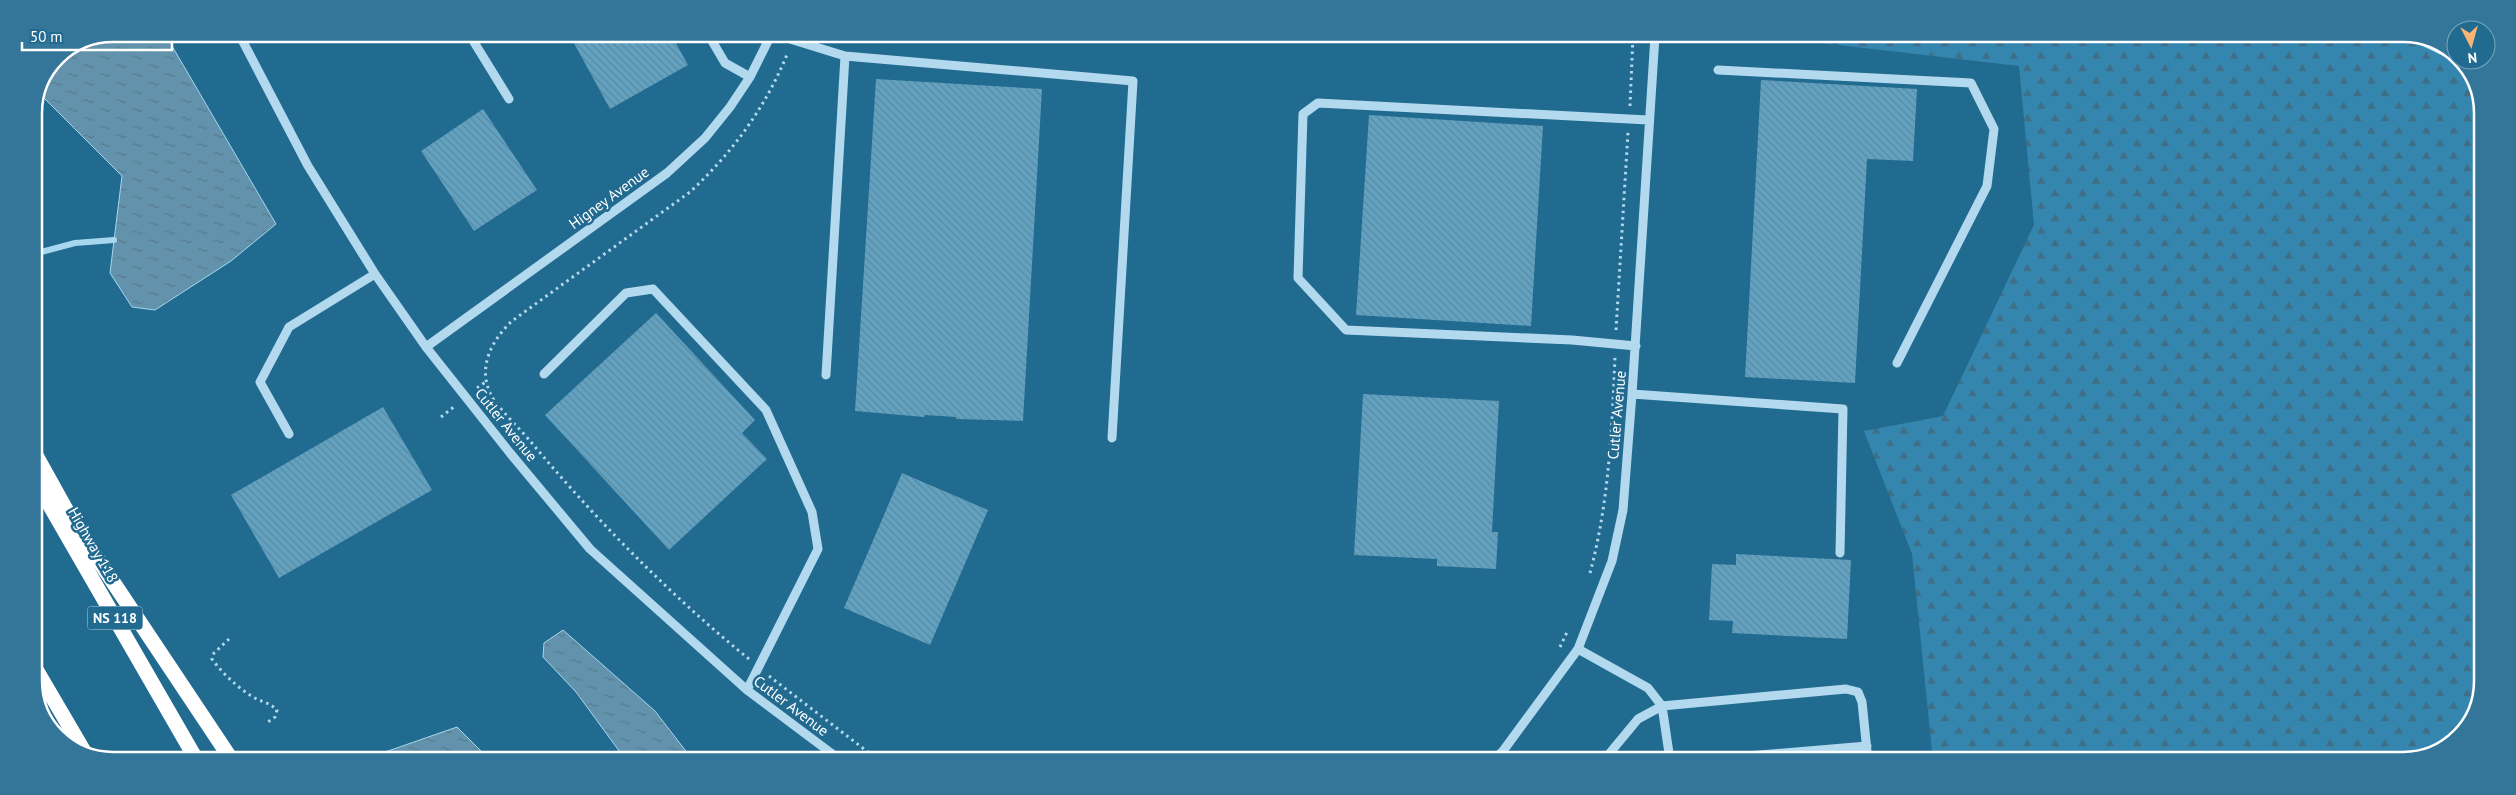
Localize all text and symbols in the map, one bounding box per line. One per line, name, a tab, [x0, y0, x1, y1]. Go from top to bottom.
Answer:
scale bar	[22, 20, 172, 52]
north arrow	[2446, 20, 2496, 70]
text: 50 m	[30, 27, 63, 46]
text: N	[2467, 48, 2478, 67]
street label: Higney Avenue	[565, 162, 653, 233]
street label: Cutler Avenue	[1603, 370, 1630, 460]
street label: Cutler Avenue	[471, 384, 542, 465]
street label: Highway 118	[64, 504, 123, 586]
road number: NS 118	[88, 606, 142, 630]
street label: Cutler Avenue	[750, 671, 833, 740]

